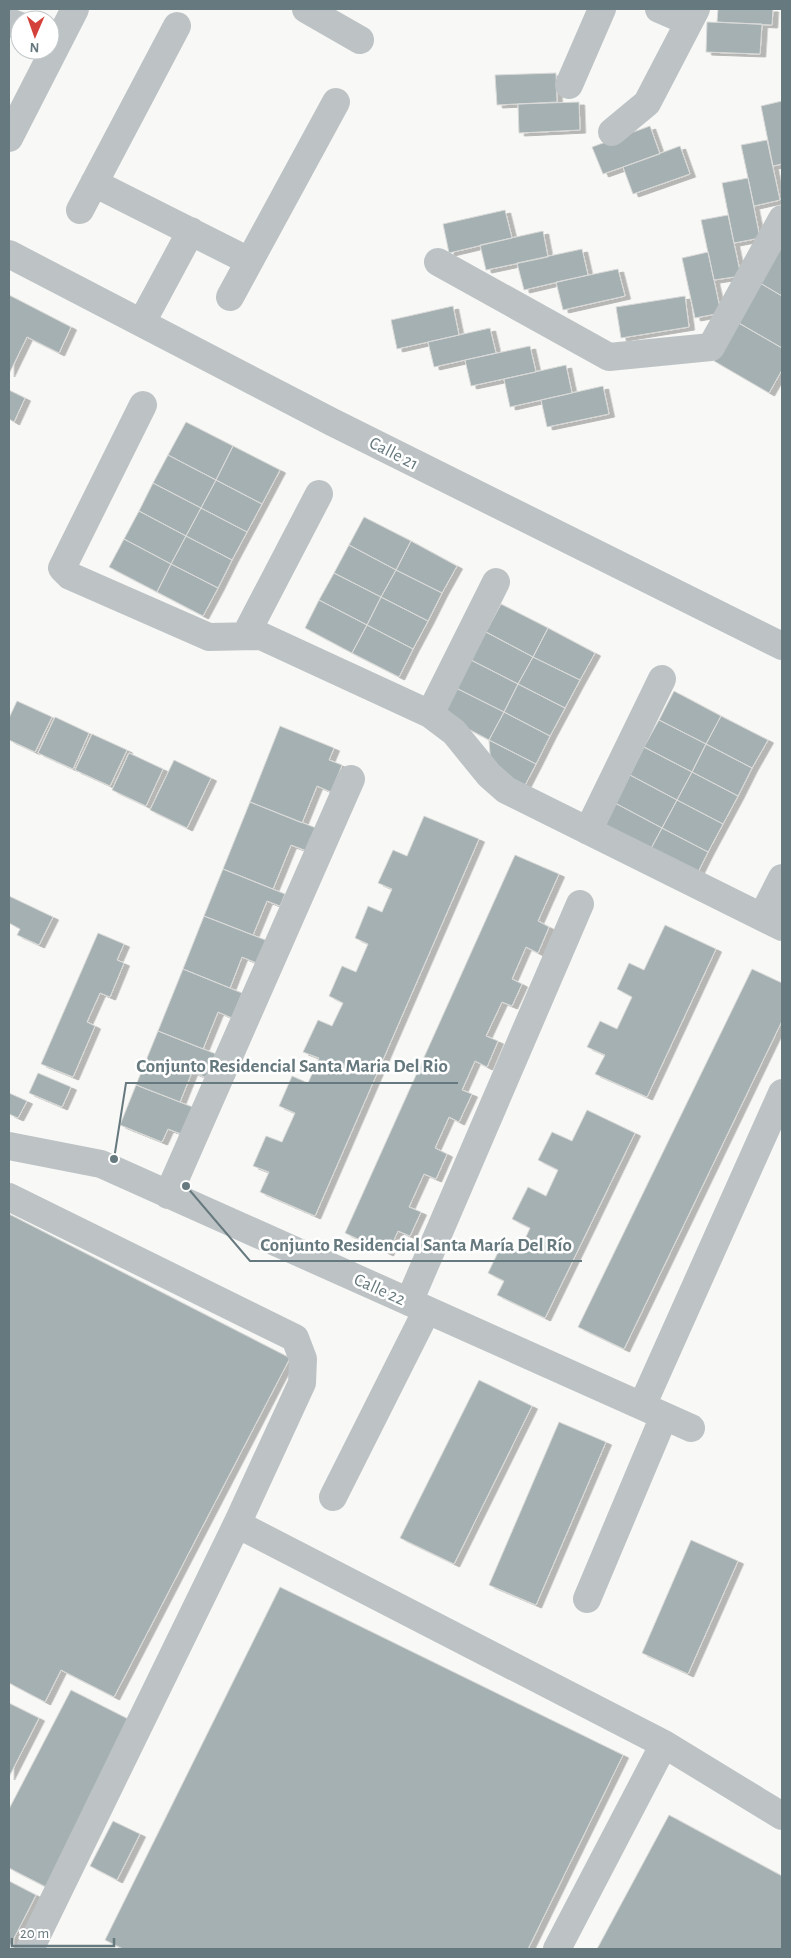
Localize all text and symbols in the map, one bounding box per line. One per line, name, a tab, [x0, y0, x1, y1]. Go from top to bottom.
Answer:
north arrow	[10, 10, 60, 60]
text: N	[29, 40, 40, 54]
street label: Calle 21	[366, 434, 421, 474]
callout: Conjunto Residencial Santa Maria Del Rio	[126, 1049, 458, 1083]
text: Conjunto Residencial Santa Maria Del Rio	[136, 1057, 448, 1076]
callout: Conjunto Residencial Santa María Del Río	[250, 1227, 582, 1261]
text: Conjunto Residencial Santa María Del Río	[260, 1236, 572, 1255]
street label: Calle 22	[351, 1271, 408, 1309]
scale bar	[12, 1916, 115, 1948]
text: 20 m	[20, 1926, 49, 1941]

